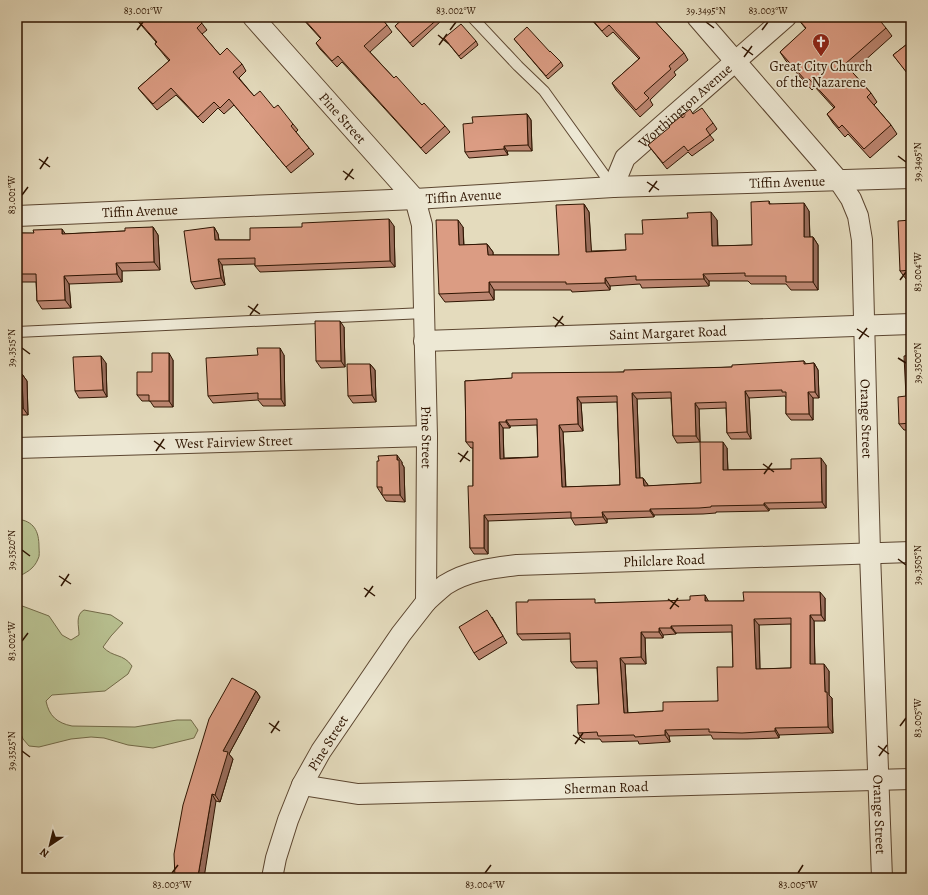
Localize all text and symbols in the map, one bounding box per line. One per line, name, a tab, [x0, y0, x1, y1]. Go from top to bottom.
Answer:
text: 83.001°W	[124, 4, 163, 17]
text: 83.002°W	[436, 4, 477, 17]
text: 39.3495°N	[686, 4, 726, 17]
text: 83.003°W	[748, 4, 788, 17]
church icon: Great City Church of the Nazarene	[811, 32, 831, 57]
place label: Great City Church of the Nazarene	[770, 57, 873, 92]
street label: Worthington Avenue	[633, 59, 736, 153]
street label: Pine Street	[315, 88, 371, 148]
text: 39.3495°N	[911, 142, 924, 182]
street label: Tiffin Avenue	[749, 171, 825, 192]
text: 83.001°W	[5, 175, 18, 214]
street label: Tiffin Avenue	[425, 184, 502, 208]
street label: Tiffin Avenue	[102, 200, 178, 222]
text: 83.004°W	[911, 252, 924, 292]
street label: Saint Margaret Road	[609, 321, 728, 344]
text: 39.3515°N	[5, 329, 18, 367]
text: 39.3500°N	[911, 342, 924, 384]
street label: Orange Street	[856, 379, 877, 459]
street label: Pine Street	[417, 406, 437, 469]
street label: West Fairview Street	[174, 430, 293, 453]
text: 39.3520°N	[5, 530, 18, 570]
text: 39.3505°N	[911, 545, 924, 585]
street label: Philclare Road	[623, 549, 706, 571]
text: 83.002°W	[5, 620, 18, 661]
text: 83.005°W	[911, 698, 924, 738]
street label: Pine Street	[303, 711, 353, 775]
text: 39.3525°N	[5, 731, 18, 771]
street label: Orange Street	[869, 774, 891, 855]
street label: Sherman Road	[564, 777, 649, 798]
north arrow	[30, 825, 70, 865]
text: N	[37, 844, 52, 861]
text: 83.003°W	[152, 878, 192, 891]
text: 83.004°W	[465, 878, 505, 891]
text: 83.005°W	[778, 878, 818, 891]

